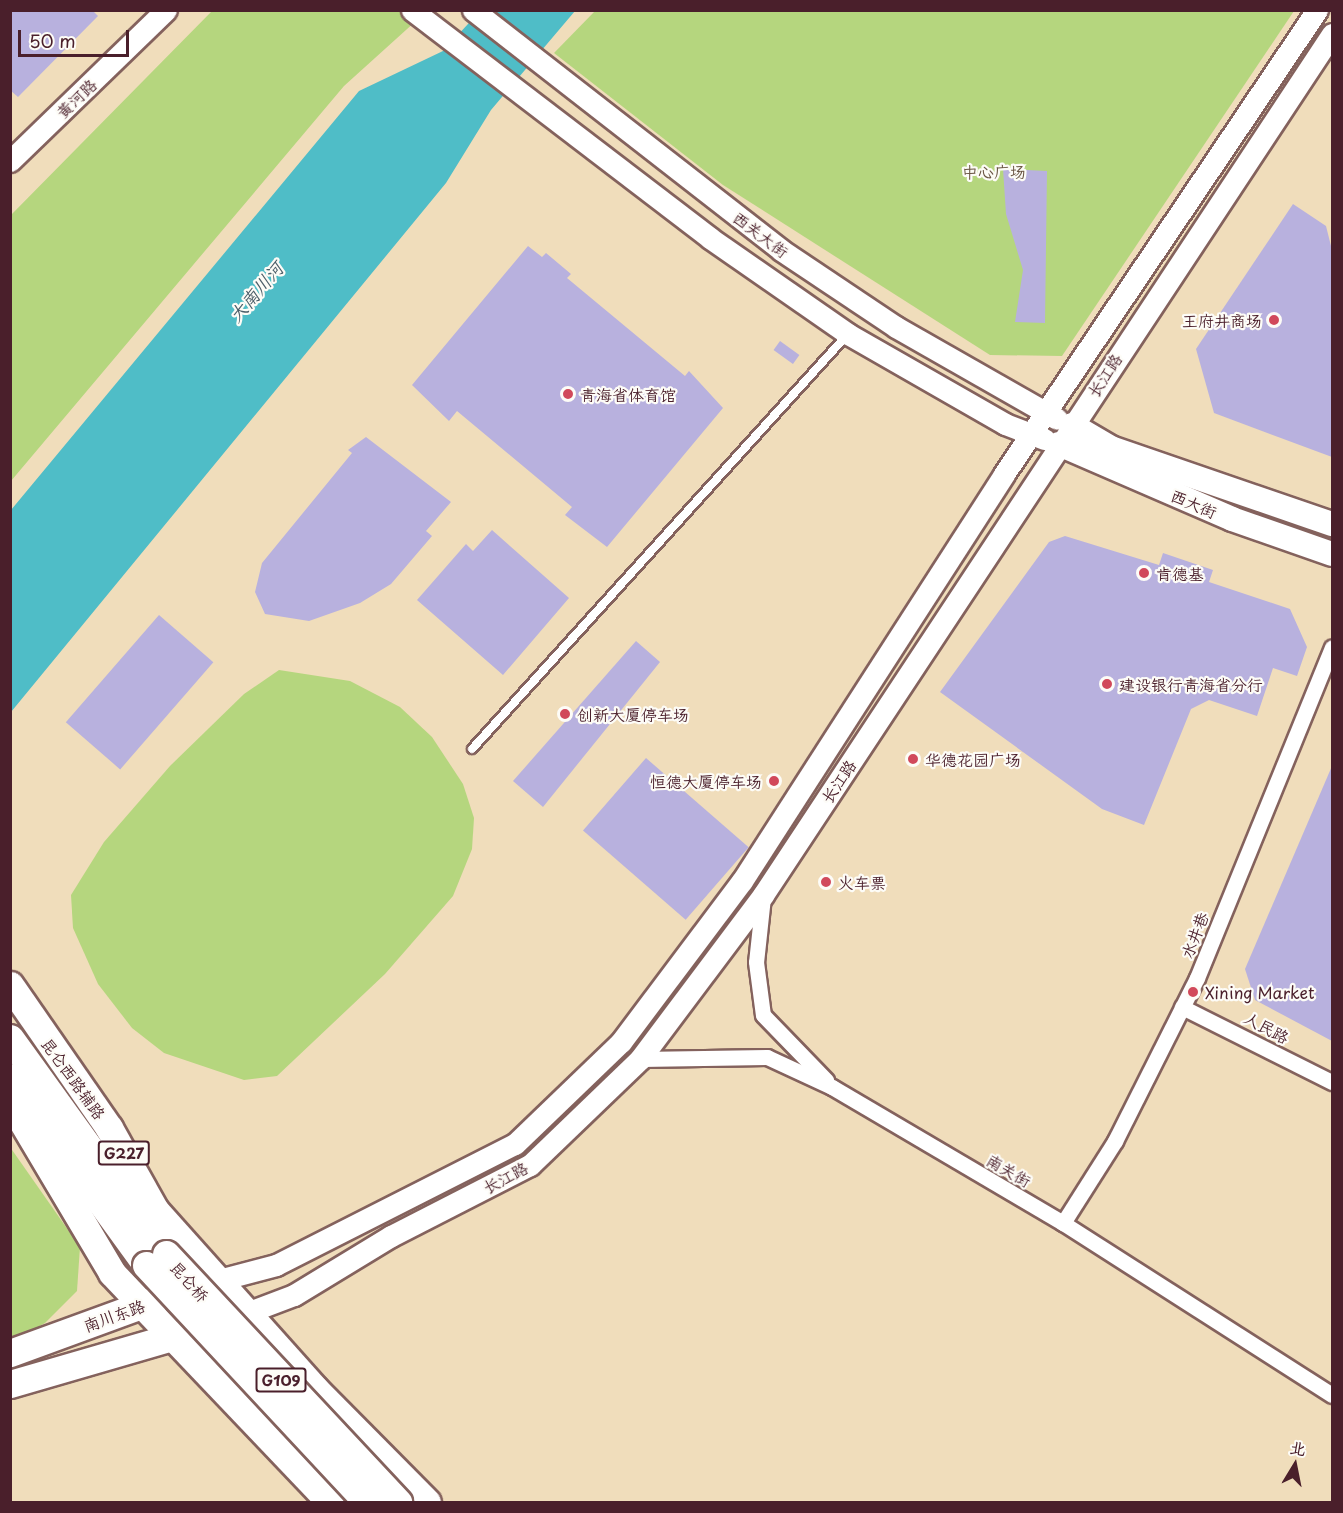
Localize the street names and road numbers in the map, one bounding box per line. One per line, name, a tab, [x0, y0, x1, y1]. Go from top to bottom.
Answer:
street label: 黄河路	[52, 74, 100, 122]
street label: 西关大街	[730, 207, 792, 261]
street label: 长江路	[1083, 350, 1125, 400]
street label: 西大街	[1168, 485, 1220, 521]
street label: 长江路	[817, 756, 859, 806]
street label: 水井巷	[1176, 909, 1212, 961]
street label: 人民路	[1241, 1007, 1293, 1047]
street label: 昆仑西路辅路	[38, 1034, 110, 1122]
road number: G227	[97, 1141, 151, 1165]
street label: 南关街	[983, 1150, 1035, 1190]
street label: 长江路	[479, 1157, 531, 1197]
street label: 昆仑桥	[167, 1257, 213, 1305]
street label: 南川东路	[81, 1295, 147, 1335]
road number: G109	[256, 1368, 306, 1392]

